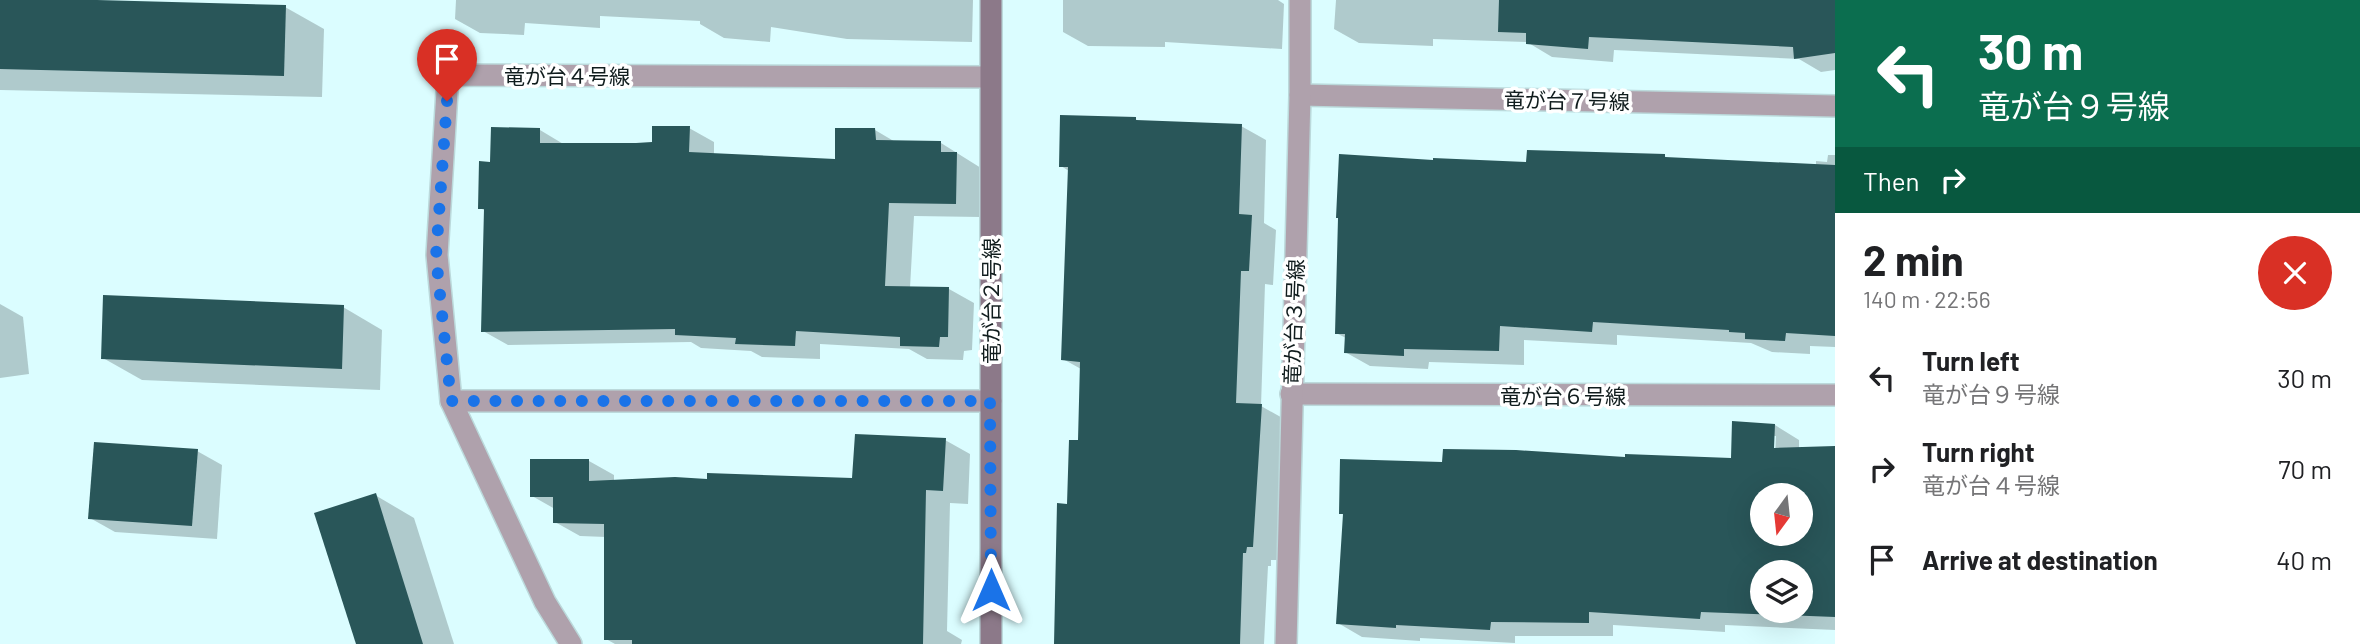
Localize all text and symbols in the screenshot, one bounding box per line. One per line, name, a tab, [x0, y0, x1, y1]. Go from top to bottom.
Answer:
text: 30 m	[1978, 21, 2083, 80]
icon: left	[1863, 28, 1954, 119]
pin	[417, 29, 477, 101]
icon: arrive	[428, 40, 466, 78]
street label: 竜が台４号線	[504, 63, 630, 88]
street label: 竜が台７号線	[1504, 86, 1630, 114]
text: 竜が台９号線	[1978, 86, 2170, 124]
icon: right	[1934, 161, 1972, 199]
text: Then	[1863, 165, 1920, 196]
text: 2 min	[1863, 234, 1964, 284]
button: close	[2258, 236, 2332, 310]
street label: 竜が台２号線	[978, 238, 1003, 364]
street label: 竜が台３号線	[1278, 259, 1308, 385]
text: 140 m · 22:56	[1863, 285, 1991, 313]
text: Turn left	[1922, 345, 2020, 376]
icon: left	[1863, 359, 1901, 397]
text: 30 m	[2277, 362, 2332, 393]
text: 竜が台９号線	[1922, 380, 2060, 408]
street label: 竜が台６号線	[1500, 383, 1626, 408]
text: Turn right	[1922, 436, 2035, 467]
icon: right	[1863, 450, 1901, 488]
text: 70 m	[2278, 453, 2332, 484]
text: 竜が台４号線	[1922, 471, 2060, 499]
north arrow	[1750, 483, 1813, 546]
map controls	[1750, 483, 1813, 623]
icon: arrive	[1863, 541, 1901, 579]
text: Arrive at destination	[1922, 544, 2158, 575]
text: 40 m	[2276, 544, 2332, 575]
position arrow	[954, 553, 1028, 627]
button: layers	[1750, 560, 1813, 623]

